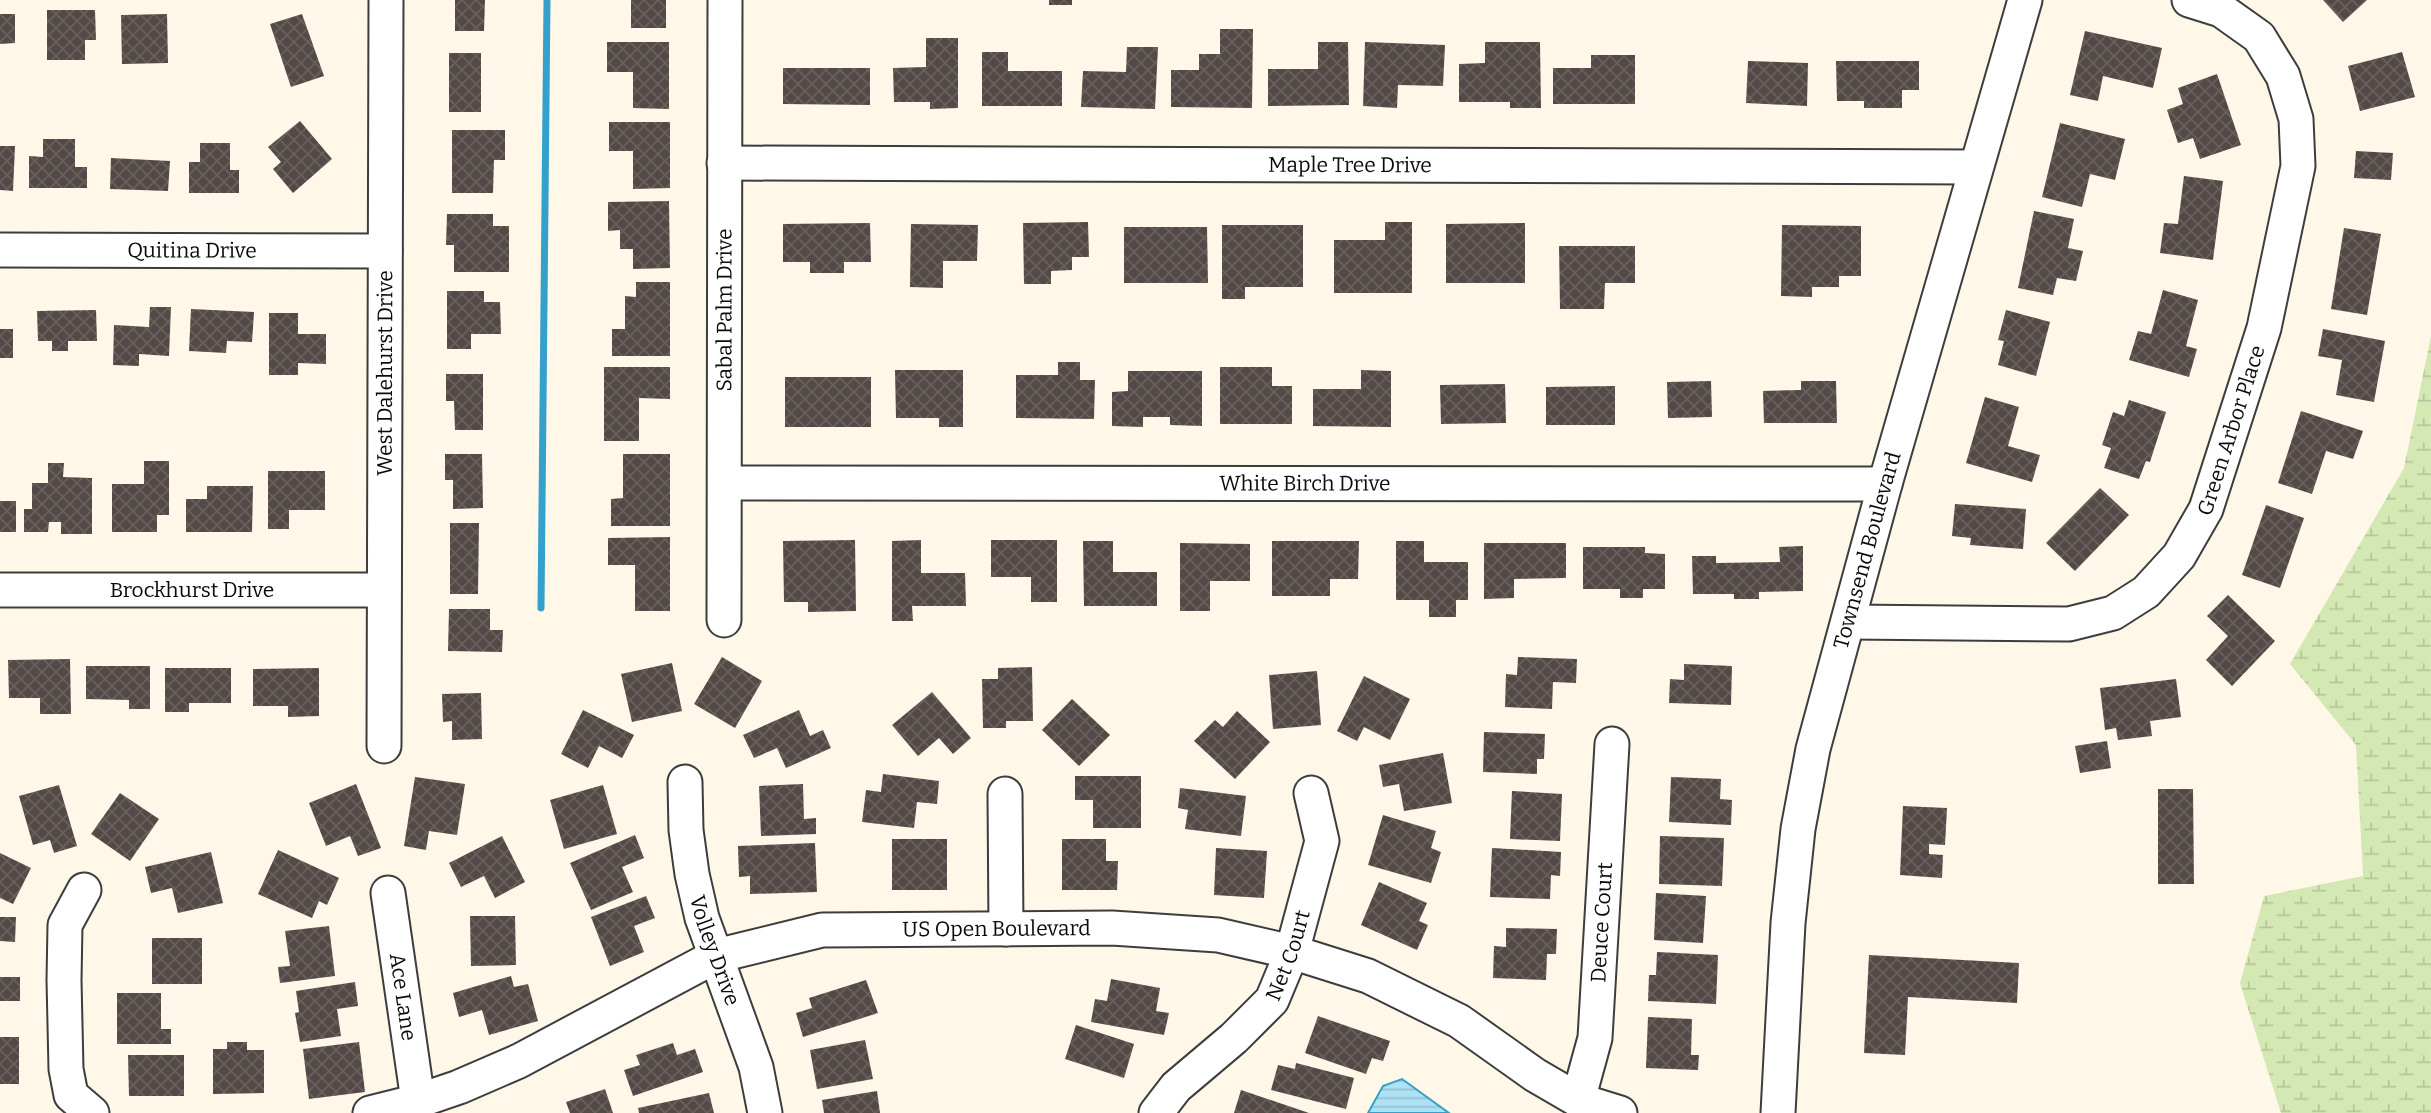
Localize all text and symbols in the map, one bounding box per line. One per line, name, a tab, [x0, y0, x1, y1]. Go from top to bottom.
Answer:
street label: Maple Tree Drive	[1268, 152, 1432, 178]
street label: Sabal Palm Drive	[711, 228, 738, 392]
street label: Quitina Drive	[127, 237, 257, 264]
street label: West Dalehurst Drive	[372, 270, 398, 476]
street label: Green Arbor Place	[2192, 342, 2271, 519]
street label: Townsend Boulevard	[1828, 449, 1907, 652]
street label: White Birch Drive	[1219, 470, 1391, 497]
street label: Brockhurst Drive	[110, 577, 274, 603]
street label: Deuce Court	[1585, 861, 1618, 983]
street label: Volley Drive	[684, 892, 746, 1009]
street label: Net Court	[1260, 907, 1316, 1005]
street label: US Open Boulevard	[902, 915, 1091, 942]
street label: Ace Lane	[384, 951, 422, 1042]

